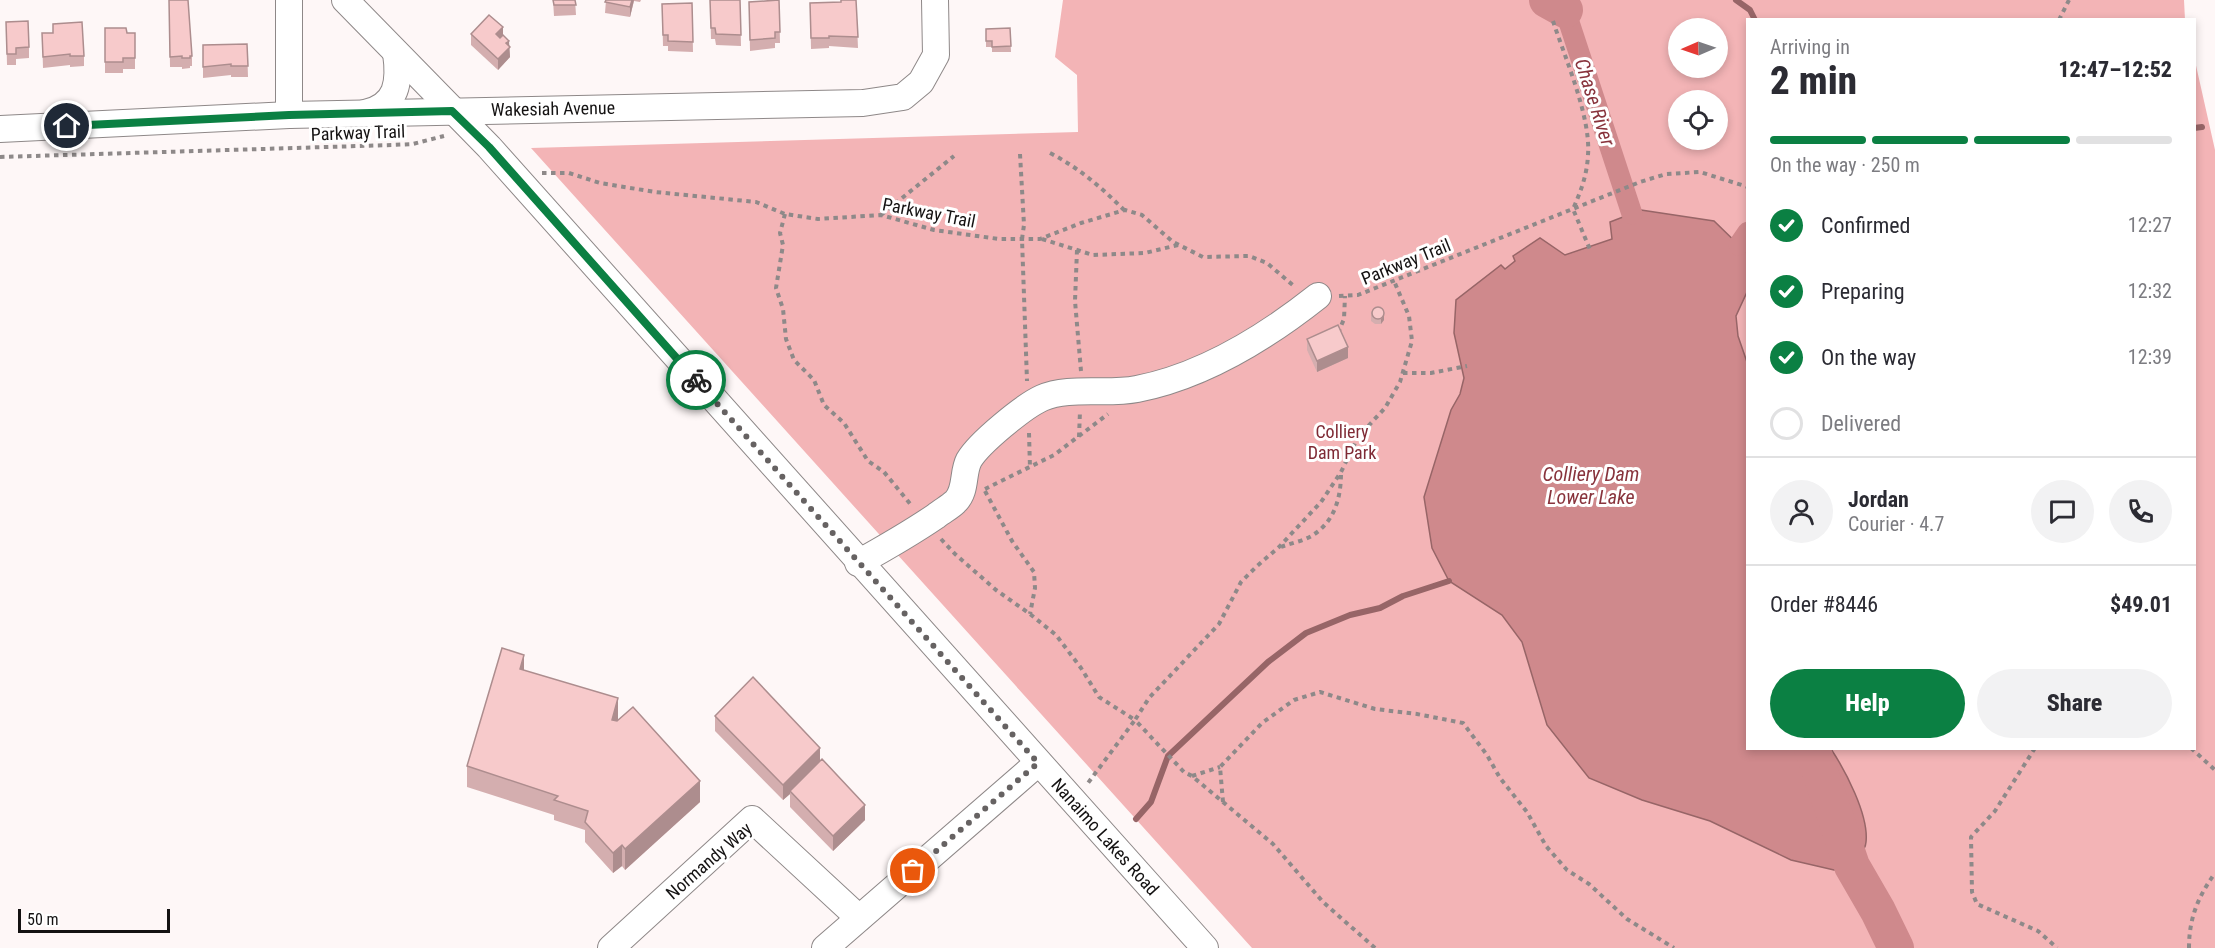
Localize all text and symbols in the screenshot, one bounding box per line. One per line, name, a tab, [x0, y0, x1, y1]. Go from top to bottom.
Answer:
north arrow	[1668, 18, 1728, 78]
map controls	[1668, 18, 1728, 150]
text: Arriving in	[1770, 35, 1850, 59]
water label: Chase River	[1570, 55, 1621, 150]
text: 12:47–12:52	[2058, 57, 2172, 82]
text: 2 min	[1770, 58, 1857, 104]
button: locate	[1668, 90, 1728, 150]
street label: Wakesiah Avenue	[491, 97, 615, 120]
pin	[41, 100, 92, 151]
icon: home	[50, 109, 83, 142]
street label: Parkway Trail	[310, 120, 405, 145]
text: On the way · 250 m	[1770, 153, 1920, 177]
street label: Parkway Trail	[881, 193, 977, 232]
icon: check	[1770, 209, 1803, 242]
text: Confirmed	[1821, 213, 1910, 238]
text: 12:27	[2128, 213, 2172, 237]
street label: Parkway Trail	[1358, 234, 1453, 289]
icon: check	[1770, 275, 1803, 308]
text: Preparing	[1821, 279, 1905, 304]
text: 12:32	[2128, 279, 2172, 303]
icon: check	[1770, 341, 1803, 374]
text: On the way	[1821, 345, 1916, 370]
text: 12:39	[2128, 345, 2172, 369]
courier	[666, 350, 726, 410]
icon: bike	[680, 364, 713, 397]
text: Delivered	[1821, 411, 1901, 436]
park label: Colliery Dam Park	[1308, 421, 1376, 463]
water label: Colliery Dam Lower Lake	[1543, 462, 1639, 509]
button: person	[1770, 480, 1833, 543]
button: chat	[2031, 480, 2094, 543]
button: phone	[2109, 480, 2172, 543]
text: Jordan	[1848, 487, 1909, 512]
text: Courier · 4.7	[1848, 512, 1944, 536]
text: Order #8446	[1770, 592, 1878, 617]
text: $49.01	[2110, 592, 2172, 617]
button: Help	[1770, 669, 1965, 738]
button: Share	[1977, 669, 2172, 738]
street label: Nanaimo Lakes Road	[1047, 774, 1163, 899]
street label: Normandy Way	[662, 817, 756, 903]
pin	[887, 845, 938, 896]
icon: bag	[896, 854, 929, 887]
scale bar	[18, 906, 170, 934]
text: 50 m	[27, 910, 59, 929]

